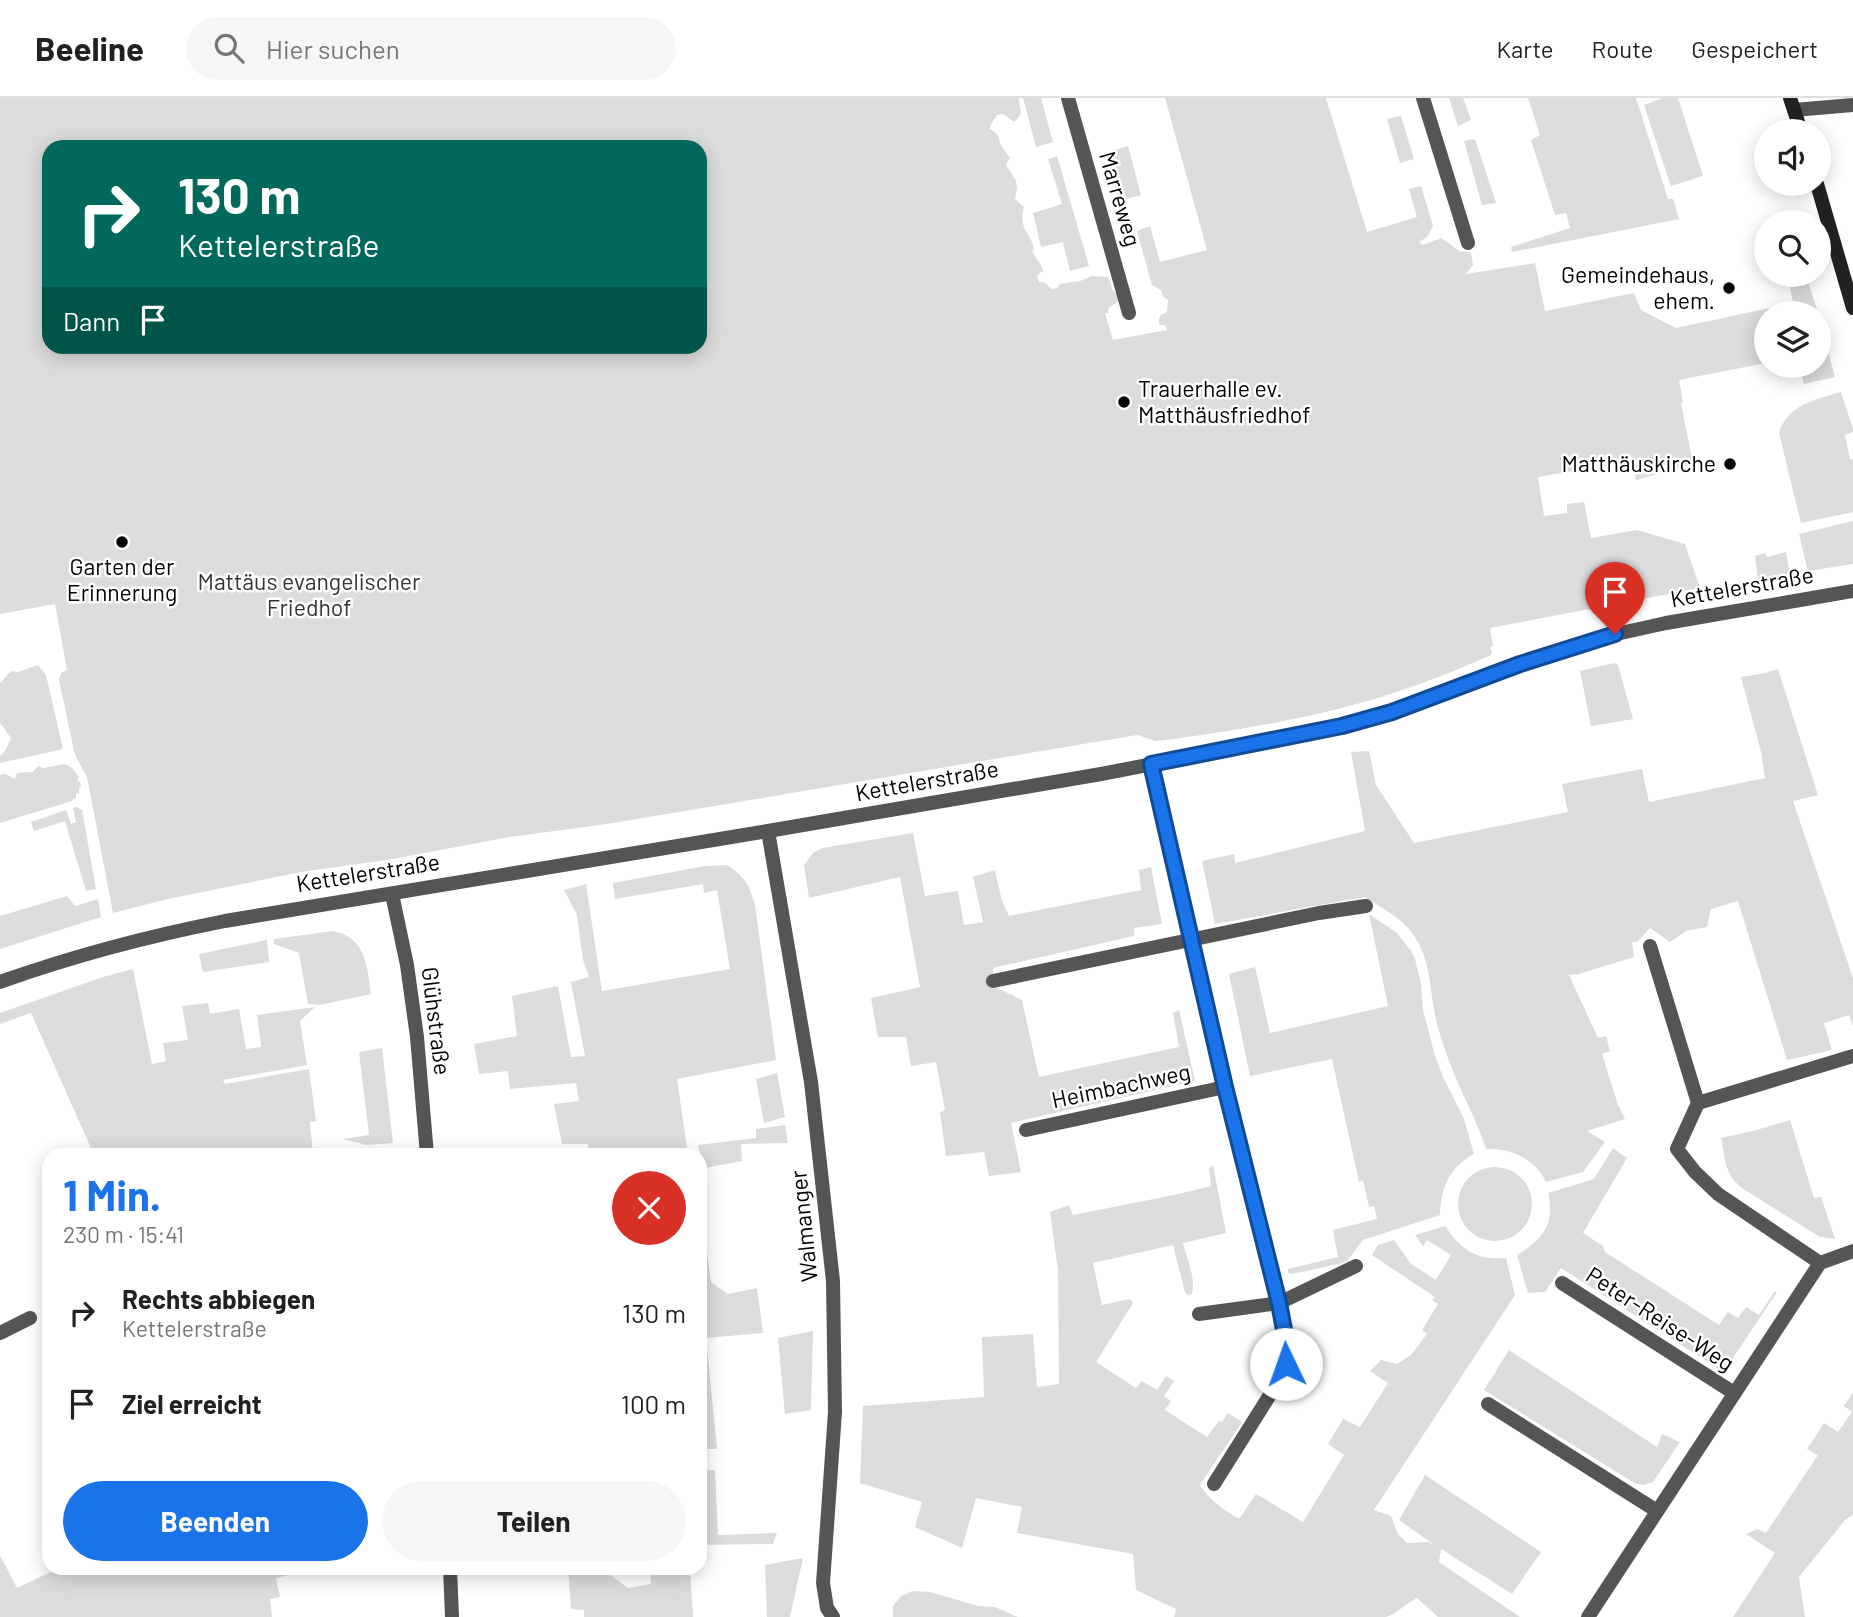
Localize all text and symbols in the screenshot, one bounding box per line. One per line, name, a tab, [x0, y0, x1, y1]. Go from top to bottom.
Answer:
search box	[186, 17, 676, 80]
text: Beeline	[35, 28, 144, 68]
icon: search	[210, 29, 248, 67]
text: Hier suchen	[266, 33, 400, 64]
text: Karte	[1496, 34, 1554, 63]
text: Route	[1592, 34, 1653, 63]
text: Gespeichert	[1691, 34, 1818, 63]
map controls	[1754, 119, 1831, 378]
button: sound	[1754, 119, 1831, 196]
street label: Marreweg	[1094, 148, 1148, 249]
text: 130 m	[178, 165, 300, 224]
icon: right	[63, 168, 154, 259]
button: search	[1754, 210, 1831, 287]
text: Kettelerstraße	[178, 225, 380, 263]
place label: Gemeindehaus, ehem.	[1561, 260, 1715, 314]
marker: Gemeindehaus, ehem.	[1721, 280, 1737, 296]
icon: arrive	[134, 301, 172, 339]
button: layers	[1754, 301, 1831, 378]
text: Dann	[63, 305, 120, 336]
place label: Trauerhalle ev. Matthäusfriedhof	[1138, 374, 1310, 428]
marker: Trauerhalle ev. Matthäusfriedhof	[1116, 394, 1132, 410]
place label: Matthäuskirche	[1562, 449, 1716, 477]
marker: Matthäuskirche	[1722, 456, 1738, 472]
marker: Garten der Erinnerung	[114, 534, 130, 550]
place label: Garten der Erinnerung	[67, 552, 177, 606]
street label: Kettelerstraße	[1668, 560, 1816, 612]
pin	[1585, 562, 1645, 634]
park label: Mattäus evangelischer Friedhof	[198, 567, 421, 621]
icon: arrive	[1596, 573, 1634, 611]
street label: Kettelerstraße	[853, 754, 1001, 806]
street label: Kettelerstraße	[294, 847, 442, 897]
street label: Glühstraße	[416, 965, 458, 1077]
street label: Heimbachweg	[1049, 1057, 1193, 1113]
street label: Walmanger	[783, 1168, 823, 1283]
text: 1 Min.	[63, 1169, 161, 1219]
button: close	[612, 1171, 686, 1245]
text: 230 m · 15:41	[63, 1220, 184, 1248]
street label: Peter-Reise-Weg	[1581, 1260, 1740, 1376]
text: Rechts abbiegen	[122, 1283, 315, 1314]
icon: right	[63, 1294, 101, 1332]
text: 130 m	[622, 1297, 686, 1328]
text: Kettelerstraße	[122, 1314, 267, 1342]
position arrow	[1249, 1327, 1323, 1401]
icon: arrive	[63, 1385, 101, 1423]
text: Ziel erreicht	[122, 1388, 262, 1419]
text: 100 m	[621, 1388, 686, 1419]
button: Beenden	[63, 1481, 368, 1561]
button: Teilen	[382, 1481, 686, 1561]

